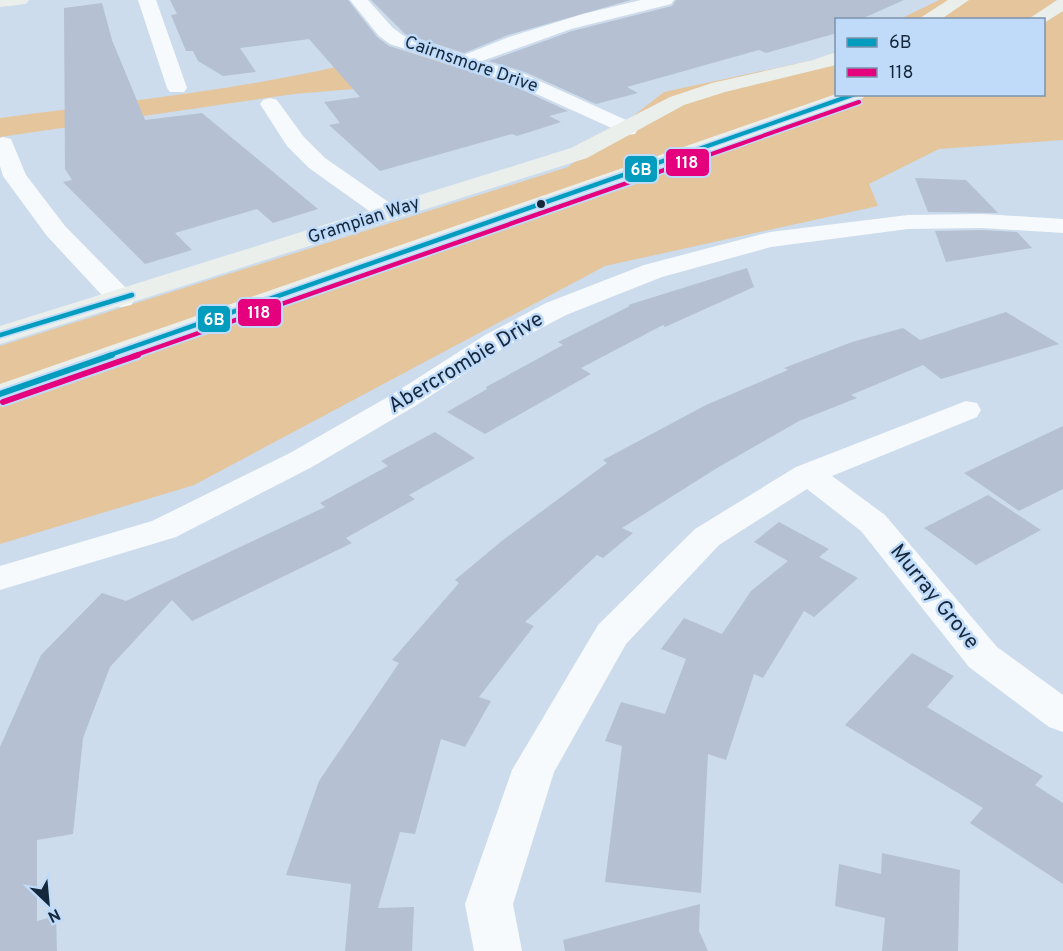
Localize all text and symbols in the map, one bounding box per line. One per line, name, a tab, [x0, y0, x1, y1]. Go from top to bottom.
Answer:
legend	[835, 18, 1045, 96]
street label: Cairnsmore Drive	[401, 31, 541, 99]
text: 6B	[889, 32, 912, 55]
text: 118	[889, 62, 913, 85]
line badge: 118	[665, 148, 710, 177]
text: 118	[676, 154, 698, 174]
line badge: 6B	[624, 155, 658, 183]
text: 6B	[631, 161, 651, 181]
street label: Grampian Way	[305, 192, 423, 250]
unlabelled marker	[535, 198, 547, 210]
line badge: 118	[237, 298, 282, 327]
text: 118	[248, 304, 270, 324]
line badge: 6B	[197, 305, 231, 333]
street label: Abercrombie Drive	[384, 306, 548, 420]
text: 6B	[204, 311, 224, 331]
street label: Murray Grove	[883, 539, 985, 655]
north arrow	[18, 873, 78, 933]
text: N	[44, 903, 63, 926]

